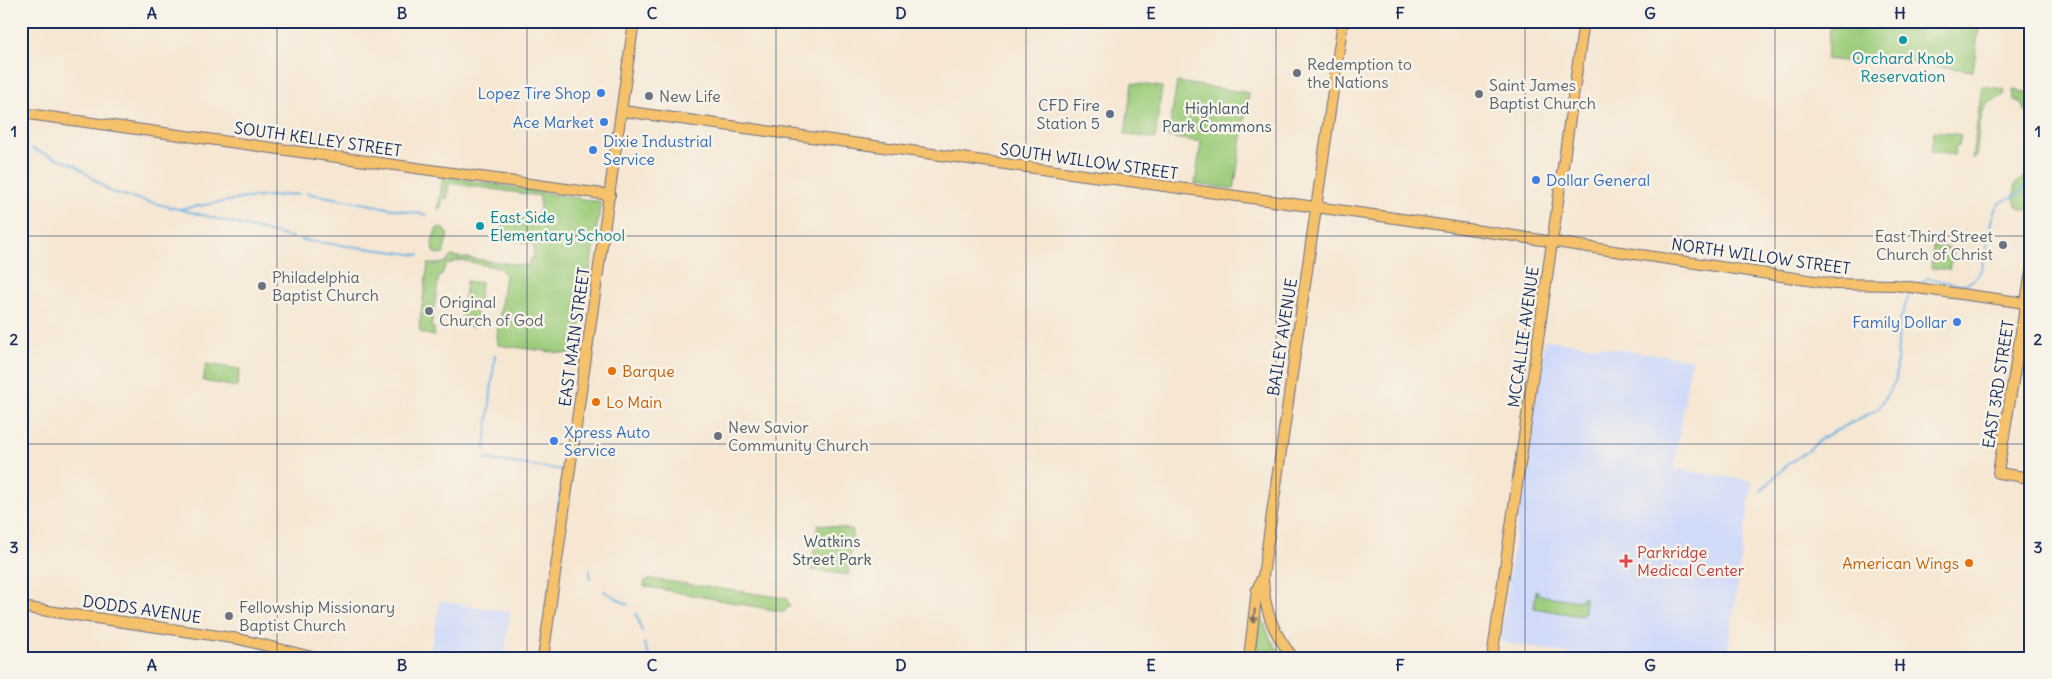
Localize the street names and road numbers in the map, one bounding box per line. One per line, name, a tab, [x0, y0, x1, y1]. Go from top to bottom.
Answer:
street label: SOUTH KELLEY STREET	[233, 117, 403, 161]
street label: SOUTH WILLOW STREET	[999, 139, 1179, 183]
street label: NORTH WILLOW STREET	[1670, 234, 1852, 278]
street label: MCCALLIE AVENUE	[1503, 265, 1543, 409]
street label: EAST MAIN STREET	[554, 266, 594, 408]
street label: BAILEY AVENUE	[1263, 277, 1301, 397]
street label: EAST 3RD STREET	[1978, 318, 2018, 450]
street label: DODDS AVENUE	[81, 591, 203, 627]

